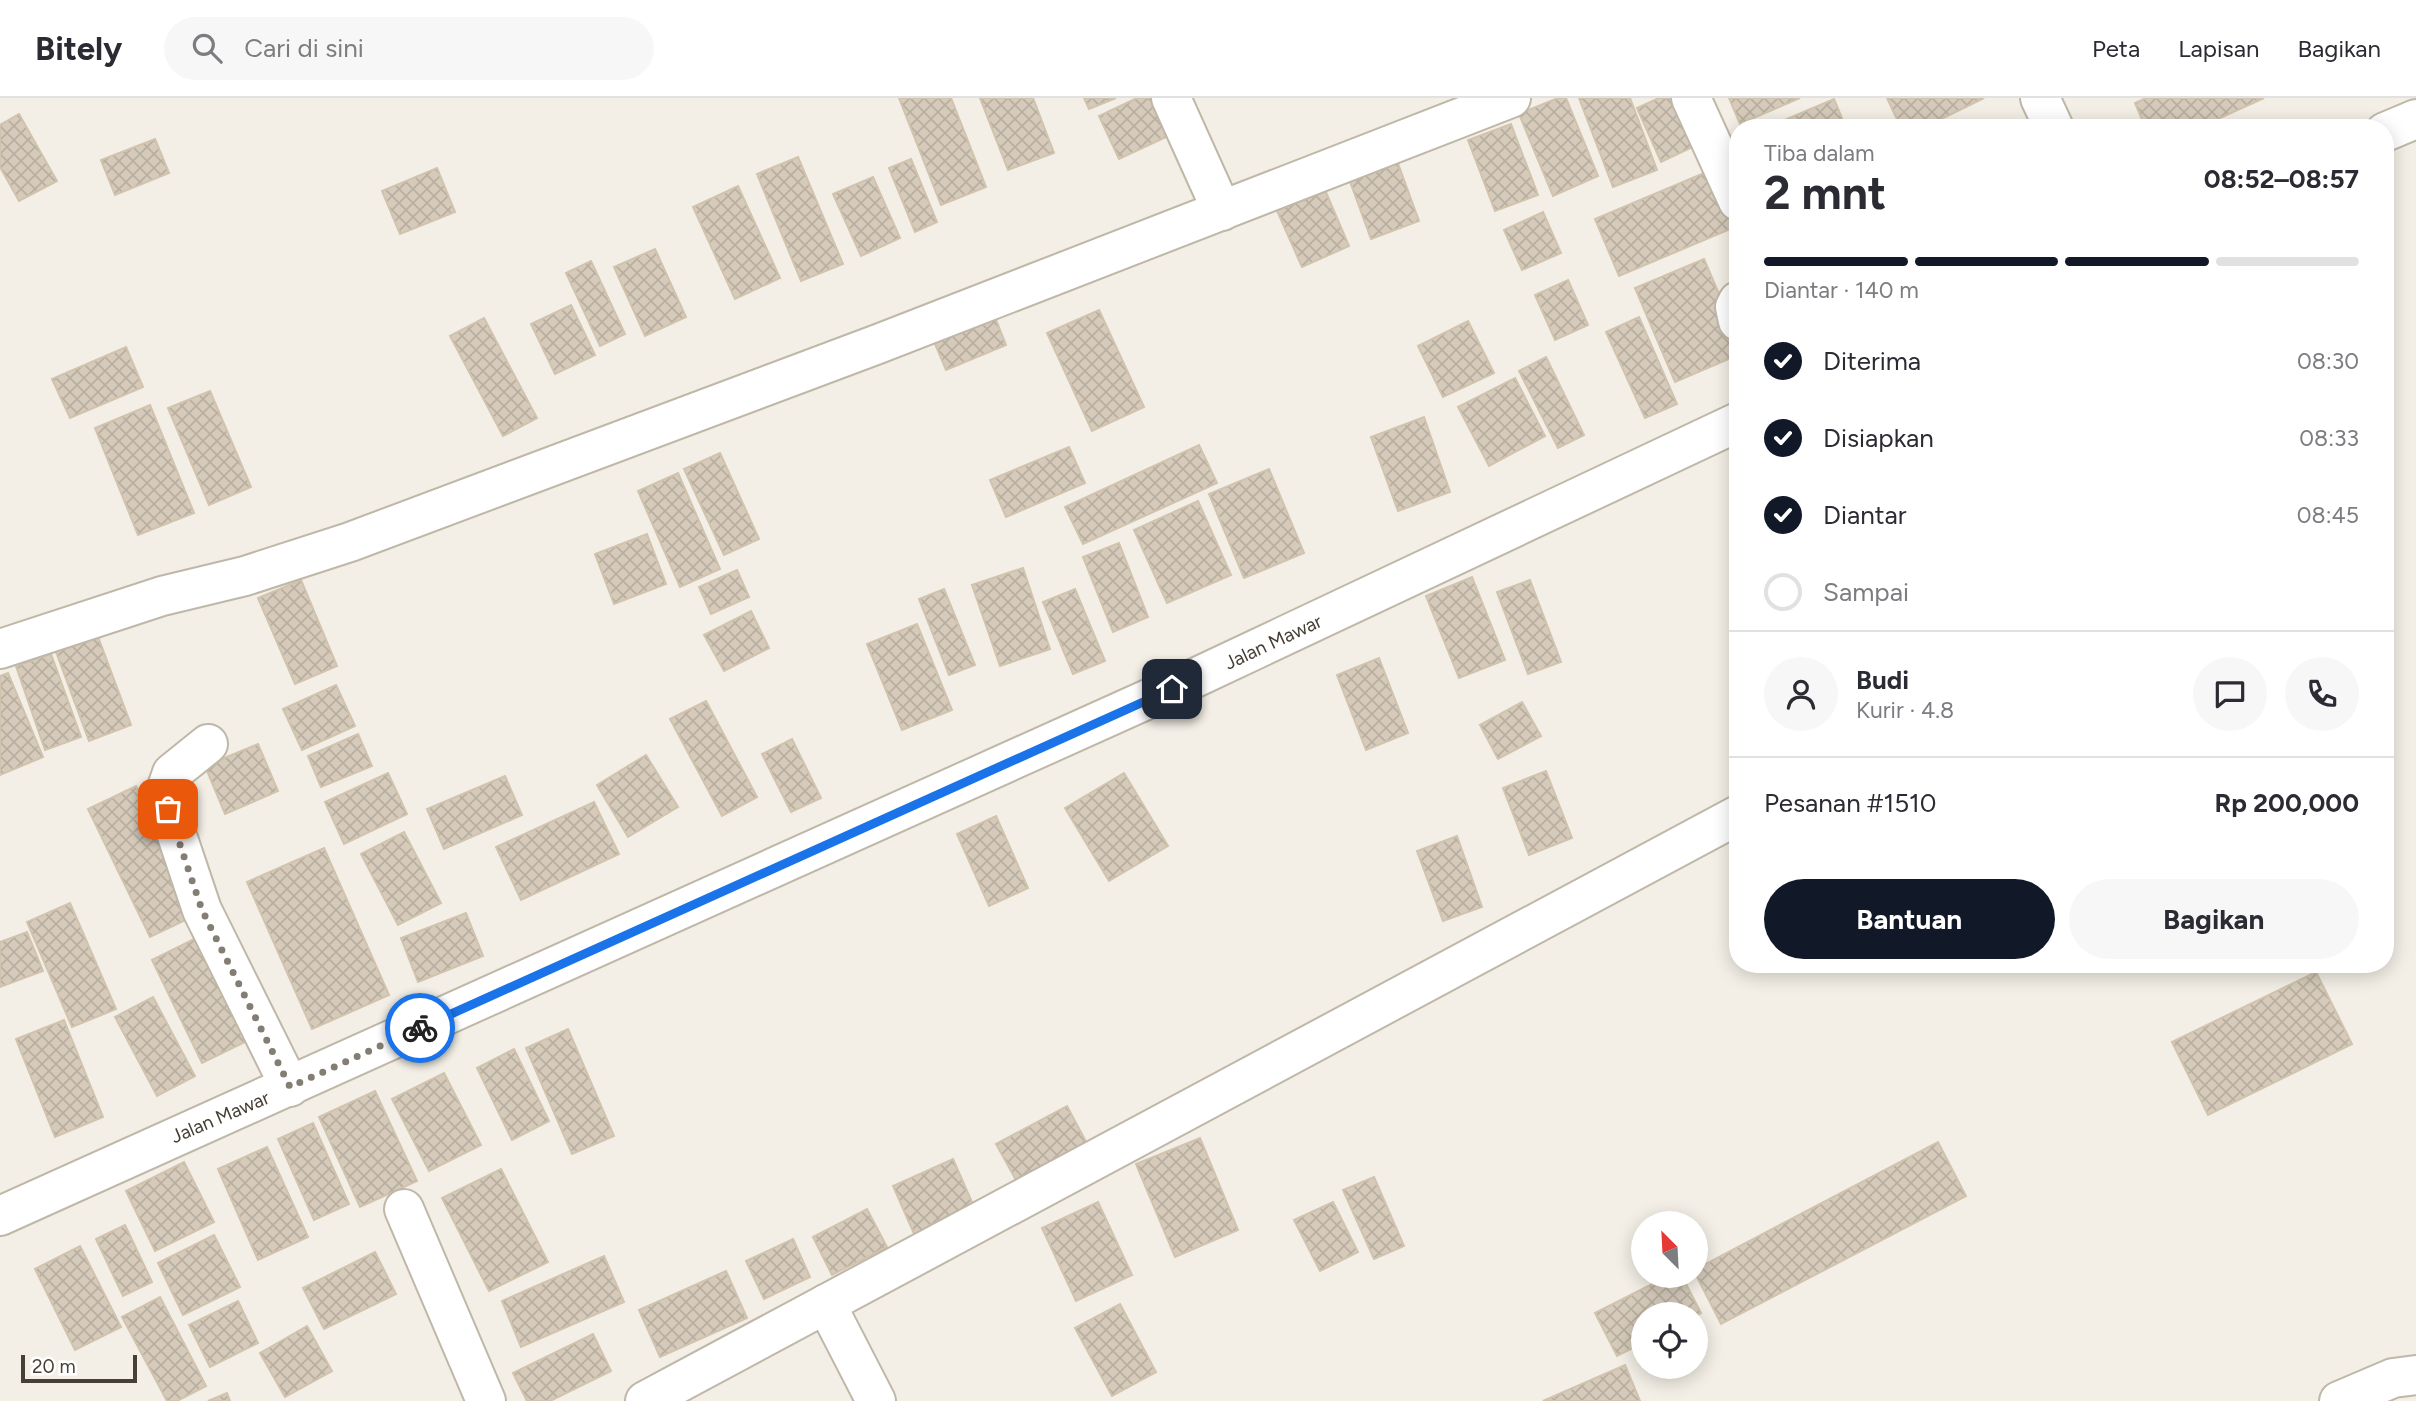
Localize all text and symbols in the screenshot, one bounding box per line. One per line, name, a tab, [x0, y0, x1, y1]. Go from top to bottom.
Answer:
search box	[164, 17, 654, 80]
text: Bitely	[35, 29, 122, 68]
icon: search	[188, 29, 226, 67]
text: Cari di sini	[244, 32, 364, 64]
text: Peta	[2092, 34, 2140, 63]
text: Lapisan	[2178, 34, 2259, 63]
text: Bagikan	[2297, 34, 2381, 63]
text: Tiba dalam	[1764, 139, 1875, 167]
text: 08:52–08:57	[2204, 163, 2359, 195]
text: 2 mnt	[1764, 165, 1886, 221]
text: Diantar · 140 m	[1764, 276, 1919, 304]
icon: check	[1764, 342, 1802, 380]
text: Diterima	[1823, 345, 1921, 377]
text: 08:30	[2297, 347, 2359, 375]
icon: check	[1764, 419, 1802, 457]
text: Disiapkan	[1823, 422, 1934, 454]
text: 08:33	[2299, 424, 2359, 452]
icon: check	[1764, 496, 1802, 534]
text: Diantar	[1823, 499, 1907, 531]
text: 08:45	[2297, 501, 2359, 529]
text: Sampai	[1823, 576, 1909, 608]
street label: Jalan Mawar	[1221, 609, 1326, 675]
button: person	[1764, 657, 1838, 731]
button: chat	[2193, 657, 2267, 731]
button: phone	[2285, 657, 2359, 731]
pin	[1142, 659, 1202, 719]
text: Budi	[1856, 664, 1909, 696]
icon: home	[1153, 670, 1191, 708]
text: Kurir · 4.8	[1856, 696, 1954, 724]
pin	[138, 779, 198, 839]
text: Pesanan #1510	[1764, 787, 1937, 819]
text: Rp 200,000	[2214, 787, 2359, 819]
icon: bag	[149, 790, 187, 828]
button: Bantuan	[1764, 879, 2055, 959]
button: Bagikan	[2069, 879, 2359, 959]
courier	[385, 993, 455, 1063]
icon: bike	[401, 1009, 439, 1047]
street label: Jalan Mawar	[167, 1086, 273, 1148]
north arrow	[1631, 1211, 1708, 1288]
map controls	[1631, 1211, 1708, 1379]
button: locate	[1631, 1302, 1708, 1379]
scale bar	[21, 1352, 136, 1384]
text: 20 m	[32, 1355, 76, 1378]

